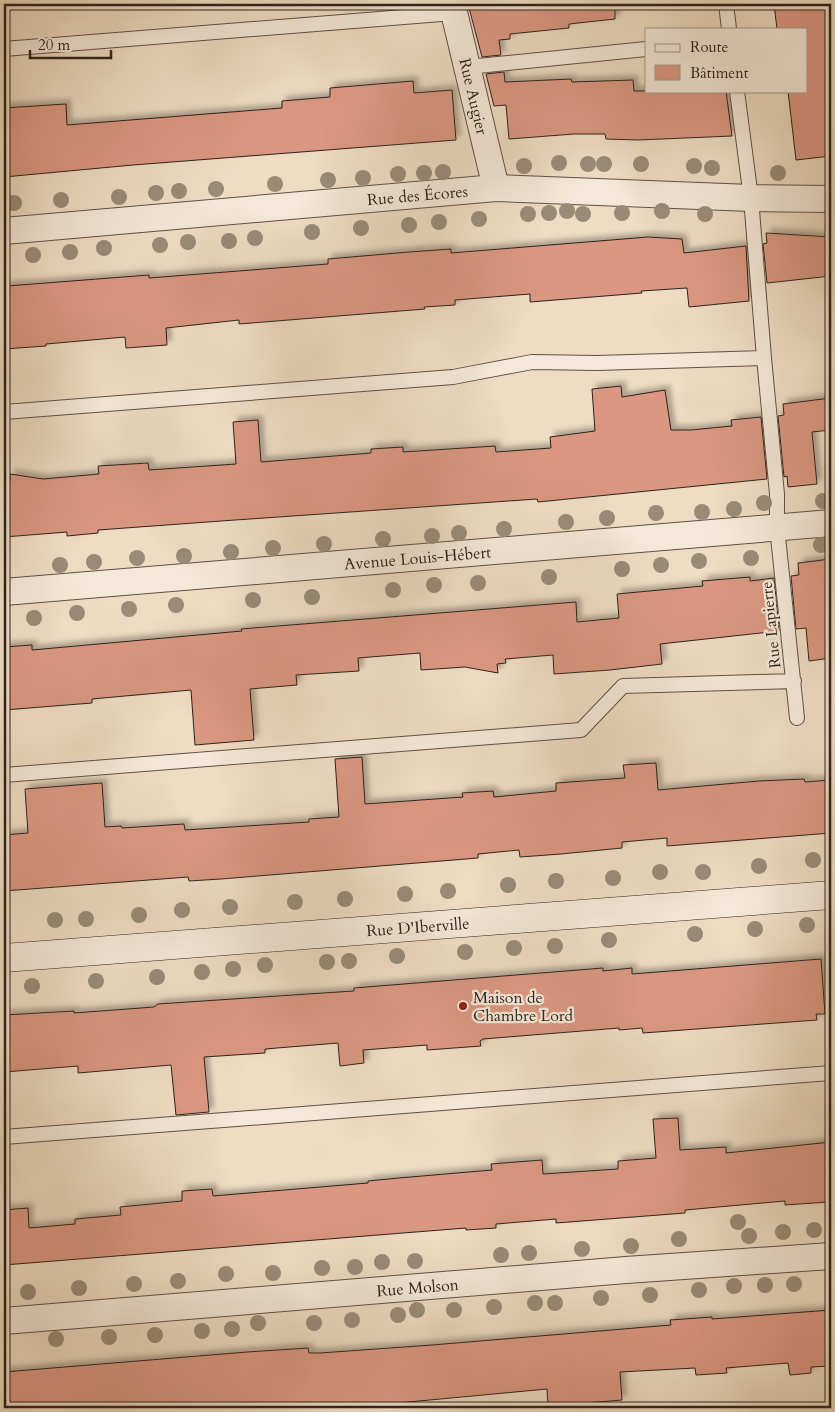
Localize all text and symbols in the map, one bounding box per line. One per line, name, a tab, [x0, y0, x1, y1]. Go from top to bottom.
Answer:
scale bar	[30, 28, 111, 60]
legend	[645, 28, 808, 92]
text: 20 m	[38, 35, 70, 55]
text: Route	[690, 37, 728, 57]
street label: Rue Augier	[453, 56, 493, 137]
text: Bâtiment	[690, 63, 749, 83]
street label: Rue des Écores	[366, 181, 469, 211]
street label: Avenue Louis-Hébert	[343, 541, 492, 576]
street label: Rue Lapierre	[755, 580, 786, 669]
street label: Rue D'Iberville	[366, 913, 470, 942]
place label: Maison de Chambre Lord	[473, 987, 574, 1027]
marker: Maison de Chambre Lord	[457, 1000, 469, 1012]
street label: Rue Molson	[376, 1274, 460, 1302]

